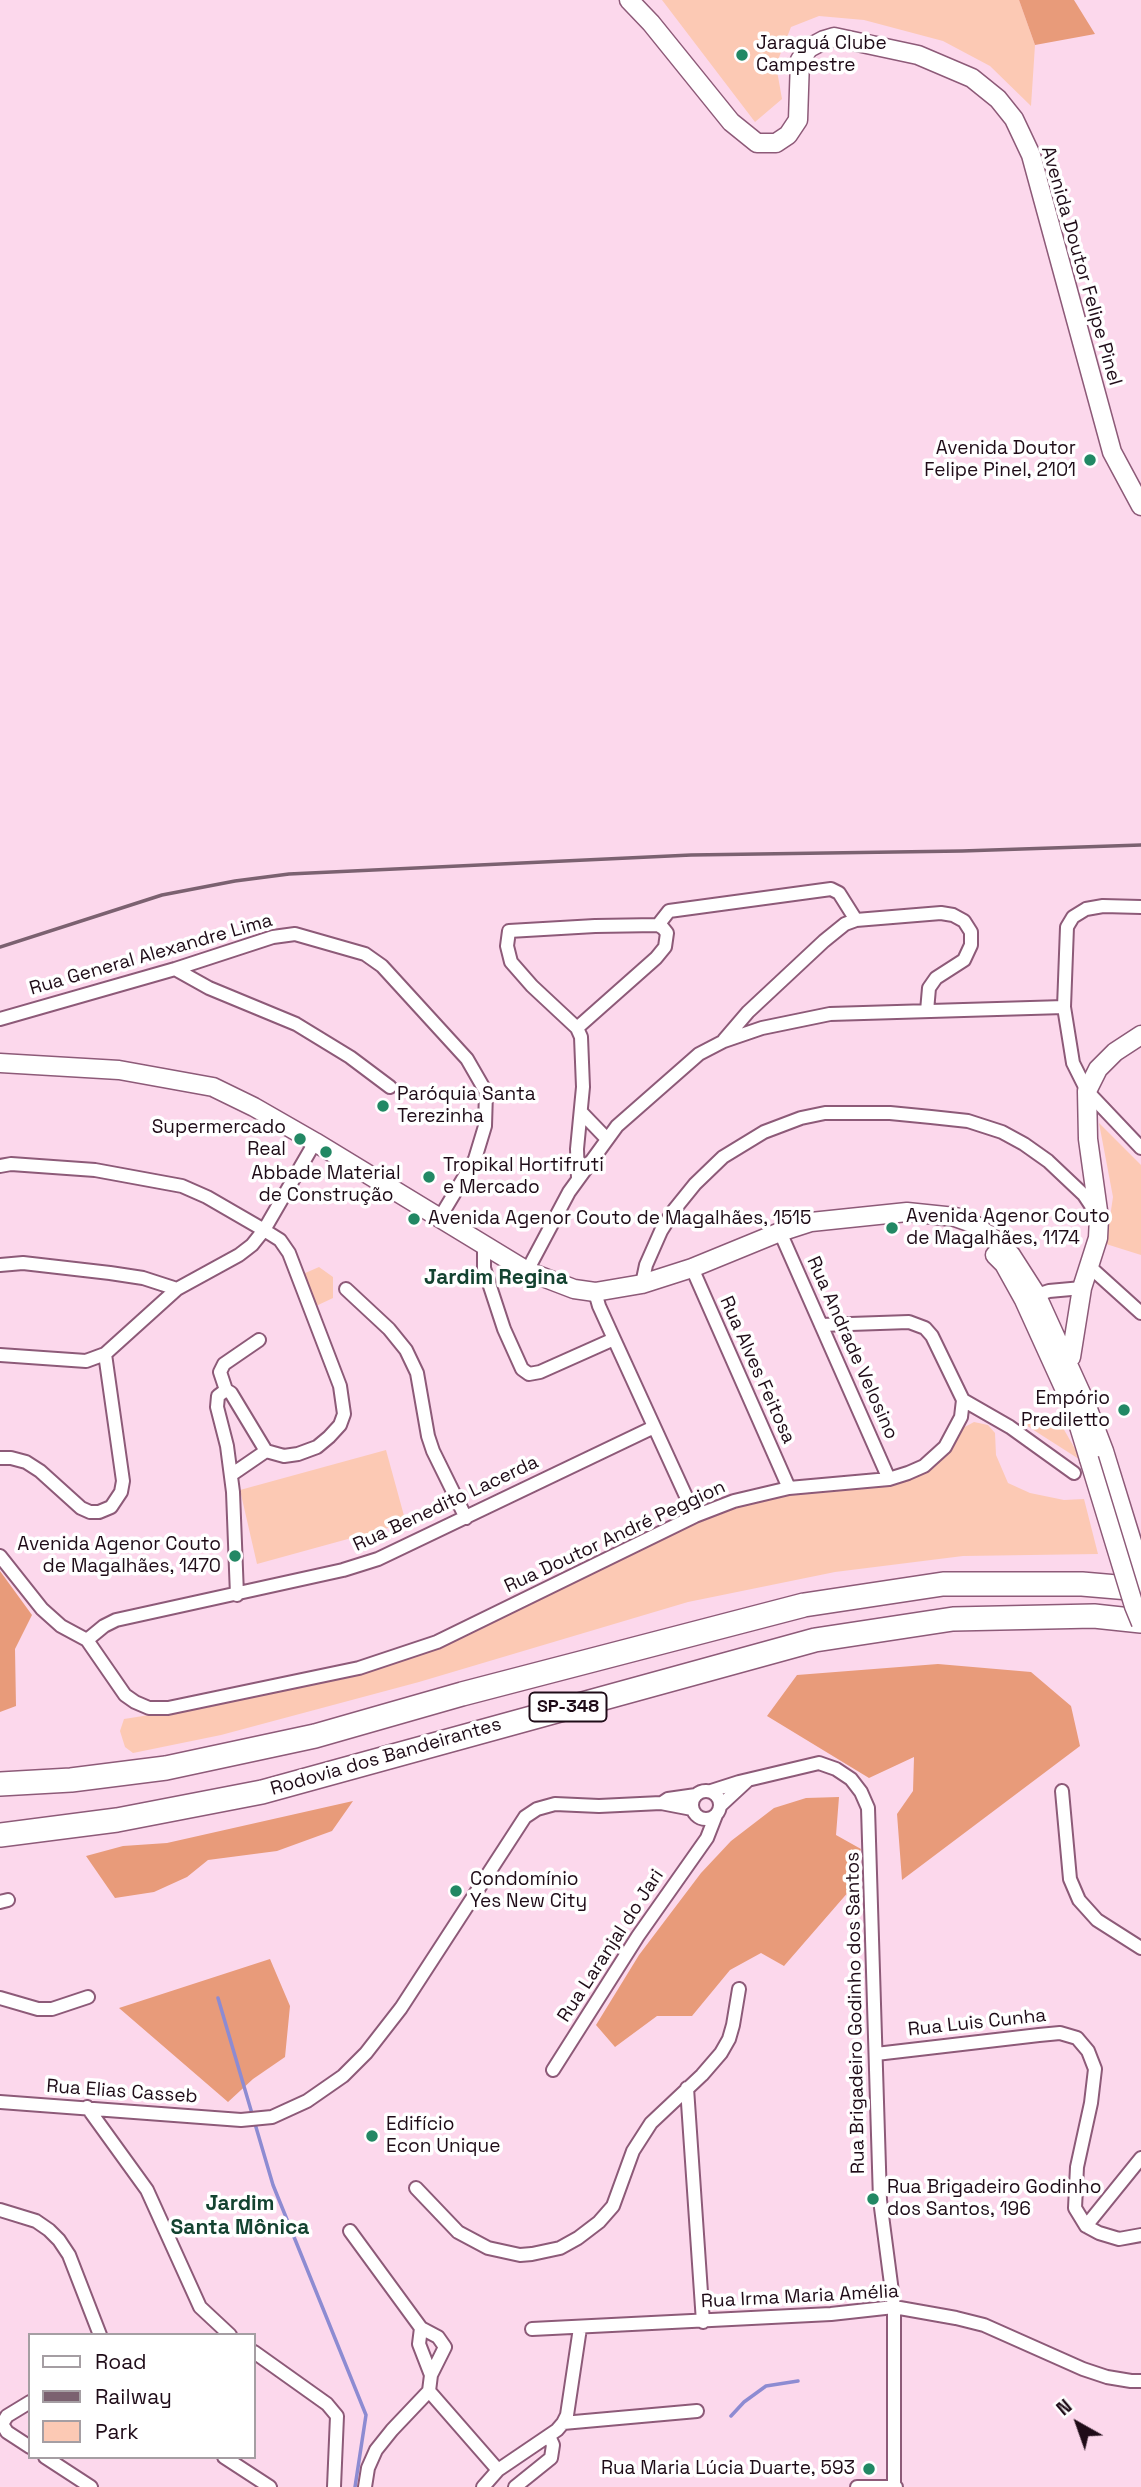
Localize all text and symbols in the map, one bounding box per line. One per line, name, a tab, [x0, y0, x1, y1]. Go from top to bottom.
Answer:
place label: Jaraguá Clube Campestre	[756, 33, 887, 77]
marker: Jaraguá Clube Campestre	[734, 47, 750, 63]
street label: Avenida Doutor Felipe Pinel	[1036, 144, 1126, 388]
place label: Avenida Doutor Felipe Pinel, 2101	[924, 438, 1076, 482]
marker: Avenida Doutor Felipe Pinel, 2101	[1082, 452, 1098, 468]
street label: Rua General Alexandre Lima	[27, 909, 275, 1001]
place label: Paróquia Santa Terezinha	[397, 1084, 536, 1128]
marker: Paróquia Santa Terezinha	[375, 1098, 391, 1114]
place label: Supermercado Real	[152, 1117, 286, 1161]
marker: Supermercado Real	[292, 1131, 308, 1147]
marker: Abbade Material de Construção	[318, 1144, 334, 1160]
place label: Tropikal Hortifruti e Mercado	[443, 1155, 604, 1199]
place label: Abbade Material de Construção	[251, 1163, 401, 1207]
marker: Tropikal Hortifruti e Mercado	[421, 1169, 437, 1185]
place label: Avenida Agenor Couto de Magalhães, 1174	[906, 1206, 1110, 1250]
place label: Avenida Agenor Couto de Magalhães, 1515	[428, 1208, 811, 1230]
marker: Avenida Agenor Couto de Magalhães, 1515	[406, 1211, 422, 1227]
marker: Avenida Agenor Couto de Magalhães, 1174	[884, 1220, 900, 1236]
street label: Rua Andrade Velosino	[801, 1253, 903, 1443]
district label: Jardim Regina	[424, 1265, 568, 1291]
street label: Rua Alves Feitosa	[714, 1293, 800, 1447]
place label: Empório Prediletto	[1021, 1388, 1110, 1432]
marker: Empório Prediletto	[1116, 1402, 1132, 1418]
street label: Rua Benedito Lacerda	[350, 1451, 542, 1557]
street label: Rua Doutor André Peggion	[501, 1476, 729, 1598]
place label: Avenida Agenor Couto de Magalhães, 1470	[17, 1534, 221, 1578]
marker: Avenida Agenor Couto de Magalhães, 1470	[227, 1548, 243, 1564]
road number: SP-348	[530, 1692, 606, 1722]
street label: Rodovia dos Bandeirantes	[268, 1713, 504, 1801]
street label: Rua Brigadeiro Godinho dos Santos	[842, 1852, 870, 2174]
street label: Rua Laranjal do Jari	[553, 1865, 669, 2027]
place label: Condomínio Yes New City	[470, 1869, 587, 1913]
marker: Condomínio Yes New City	[448, 1883, 464, 1899]
street label: Rua Luis Cunha	[907, 2004, 1047, 2042]
street label: Rua Elias Casseb	[46, 2075, 198, 2109]
place label: Edifício Econ Unique	[386, 2114, 500, 2158]
marker: Edifício Econ Unique	[364, 2128, 380, 2144]
place label: Rua Brigadeiro Godinho dos Santos, 196	[887, 2177, 1101, 2221]
district label: Jardim Santa Mônica	[171, 2191, 309, 2241]
marker: Rua Brigadeiro Godinho dos Santos, 196	[865, 2191, 881, 2207]
street label: Rua Irma Maria Amélia	[700, 2280, 900, 2314]
legend	[28, 2333, 256, 2459]
text: Road	[95, 2348, 147, 2375]
text: Railway	[95, 2383, 172, 2410]
north arrow	[1043, 2389, 1113, 2459]
text: N	[1051, 2394, 1077, 2421]
text: Park	[95, 2418, 139, 2445]
place label: Rua Maria Lúcia Duarte, 593	[601, 2458, 855, 2480]
marker: Rua Maria Lúcia Duarte, 593	[861, 2461, 877, 2477]

